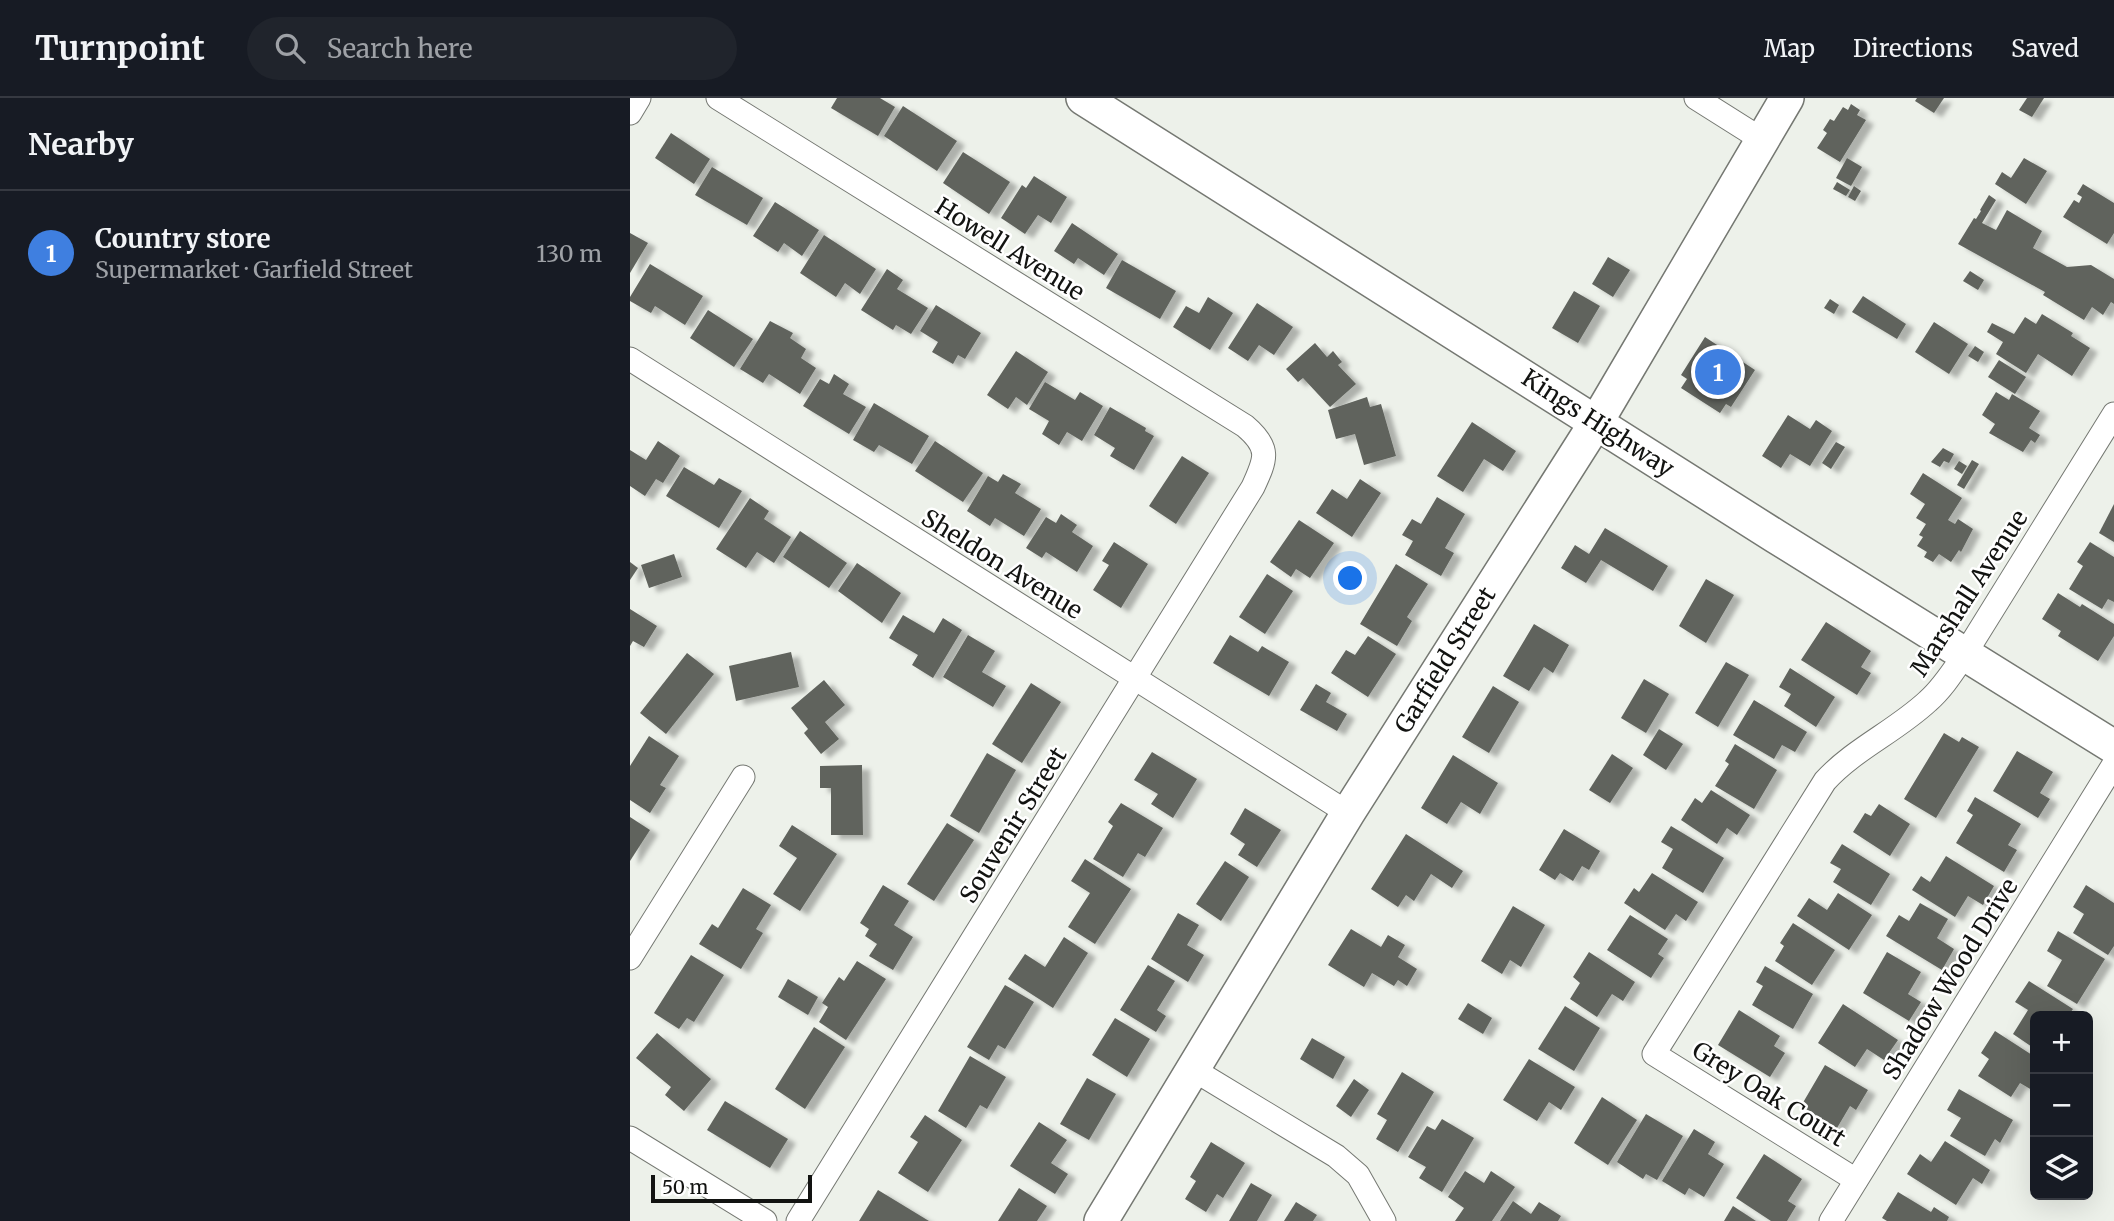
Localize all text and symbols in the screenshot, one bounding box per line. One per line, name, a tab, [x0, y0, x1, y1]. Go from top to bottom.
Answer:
search box	[247, 17, 737, 80]
text: Turnpoint	[35, 28, 205, 69]
icon: search	[271, 29, 309, 67]
text: Search here	[327, 32, 473, 65]
text: Map	[1764, 33, 1815, 64]
text: Directions	[1853, 33, 1973, 64]
text: Saved	[2011, 33, 2079, 64]
text: Nearby	[28, 125, 134, 163]
street label: Howell Avenue	[930, 191, 1090, 307]
text: Country store	[95, 222, 270, 255]
text: 1	[46, 239, 56, 268]
text: 130 m	[536, 239, 602, 268]
text: Supermarket · Garfield Street	[95, 255, 413, 284]
pin: 1	[1695, 346, 1741, 398]
street label: Kings Highway	[1516, 362, 1680, 484]
street label: Sheldon Avenue	[916, 502, 1088, 626]
street label: Marshall Avenue	[1904, 504, 2034, 682]
your location	[1333, 561, 1367, 595]
street label: Garfield Street	[1388, 580, 1503, 739]
street label: Souvenir Street	[953, 741, 1074, 909]
street label: Shadow Wood Drive	[1875, 872, 2025, 1086]
map controls	[2030, 1011, 2093, 1200]
button: +	[2030, 1011, 2093, 1074]
street label: Grey Oak Court	[1687, 1034, 1852, 1154]
button: −	[2030, 1074, 2093, 1137]
button: layers	[2030, 1137, 2093, 1200]
scale bar	[651, 1172, 812, 1204]
text: 50 m	[662, 1175, 708, 1199]

